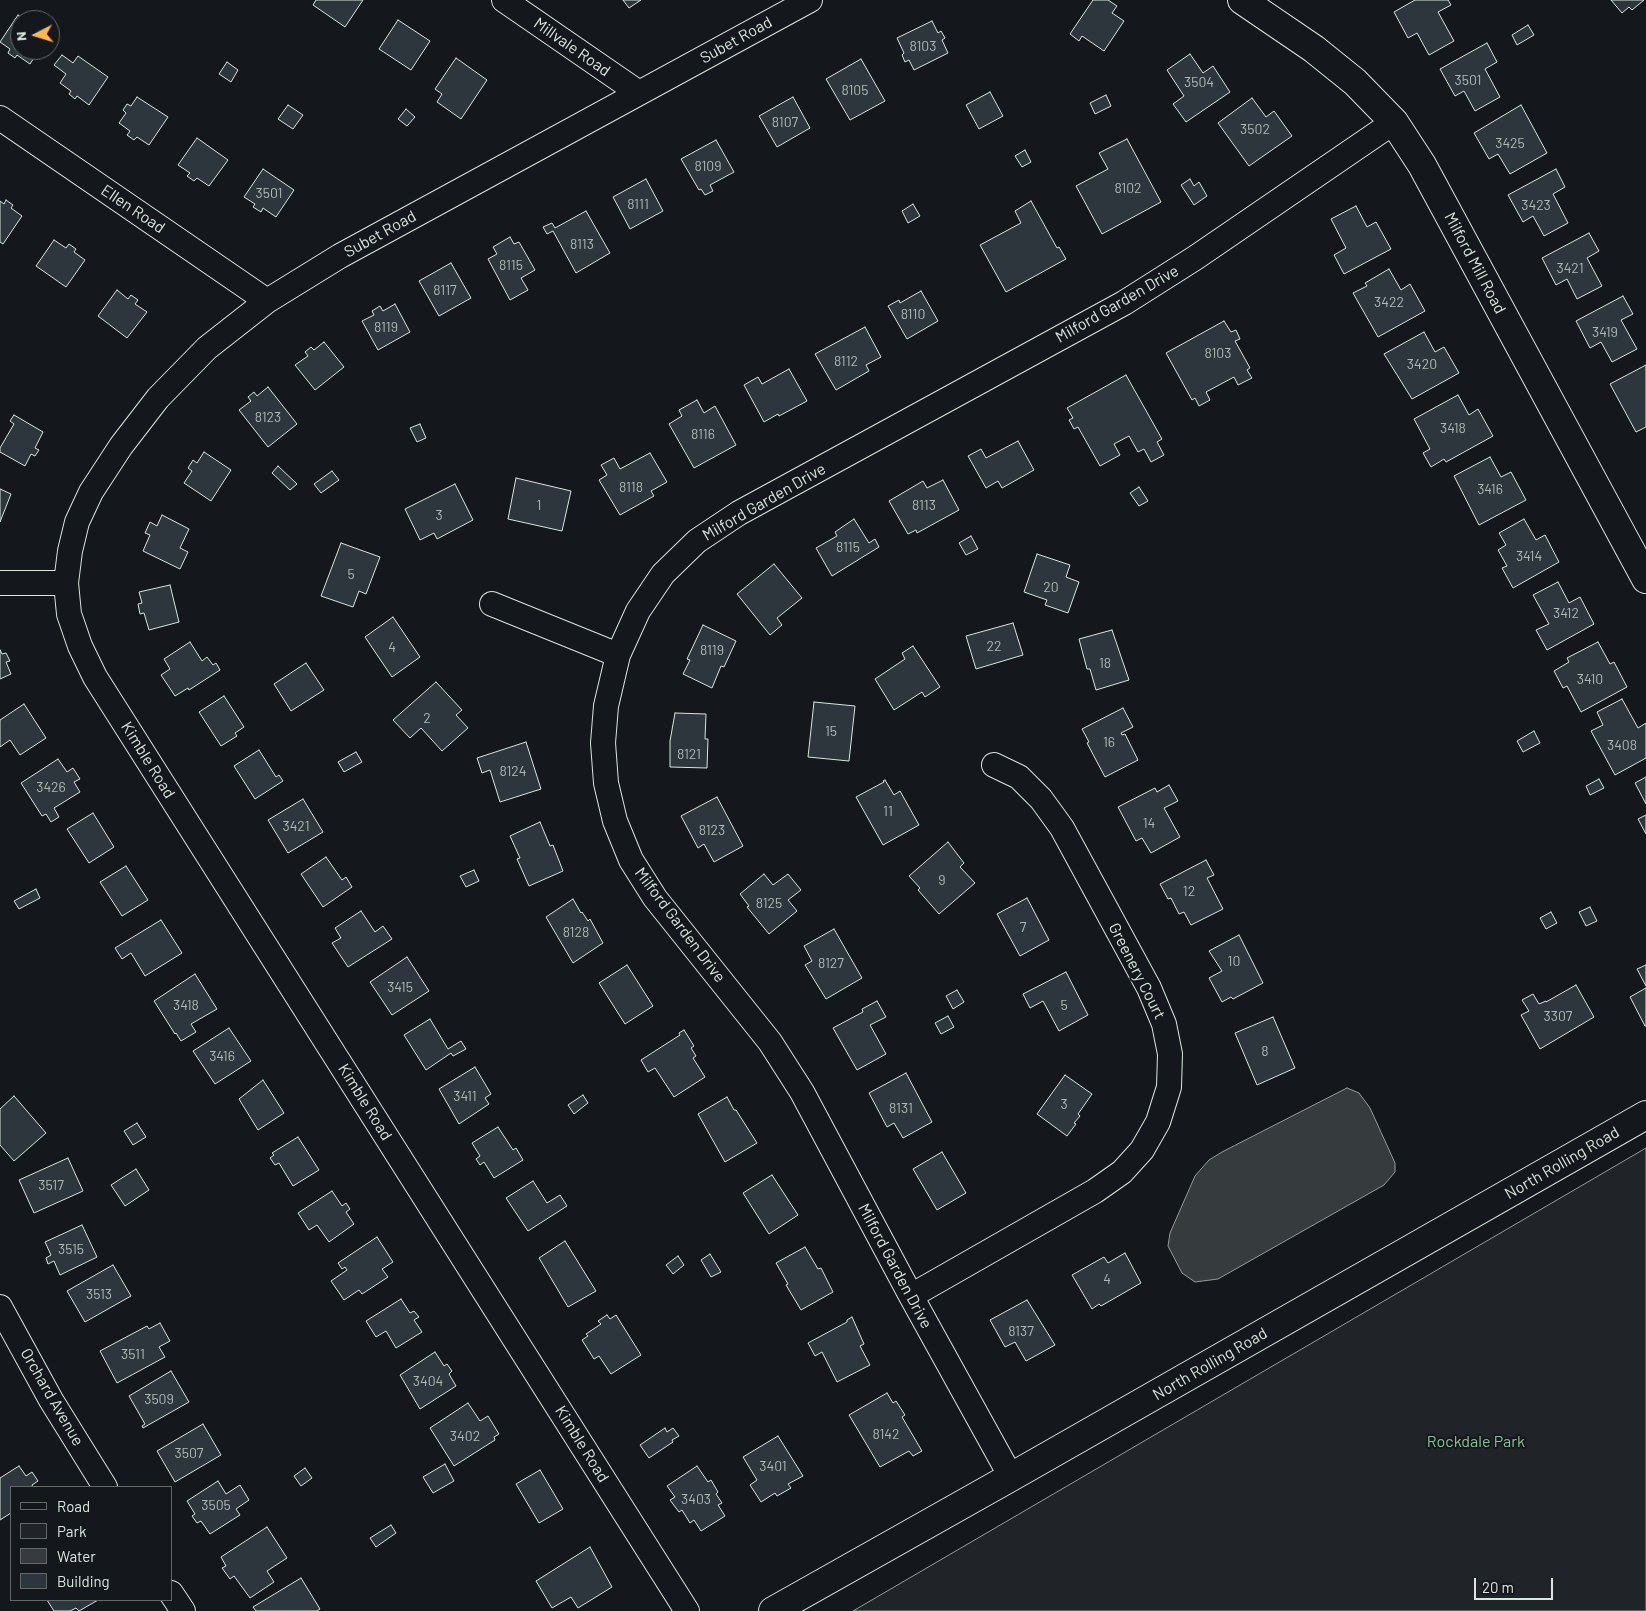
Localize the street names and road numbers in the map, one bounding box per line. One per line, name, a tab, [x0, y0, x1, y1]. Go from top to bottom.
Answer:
street label: Subet Road	[697, 12, 775, 68]
street label: Millvale Road	[530, 14, 614, 80]
street label: Ellen Road	[97, 181, 169, 237]
street label: Subet Road	[341, 206, 419, 262]
street label: Milford Mill Road	[1440, 209, 1510, 317]
street label: Milford Garden Drive	[1052, 261, 1182, 347]
street label: Milford Garden Drive	[699, 459, 829, 545]
street label: Kimble Road	[117, 718, 179, 802]
street label: Milford Garden Drive	[631, 864, 729, 986]
street label: Greenery Court	[1105, 920, 1169, 1022]
street label: Kimble Road	[334, 1060, 396, 1144]
street label: North Rolling Road	[1501, 1122, 1623, 1204]
street label: Milford Garden Drive	[854, 1200, 936, 1332]
street label: North Rolling Road	[1149, 1323, 1271, 1405]
street label: Orchard Avenue	[16, 1345, 88, 1449]
street label: Kimble Road	[551, 1402, 613, 1486]

